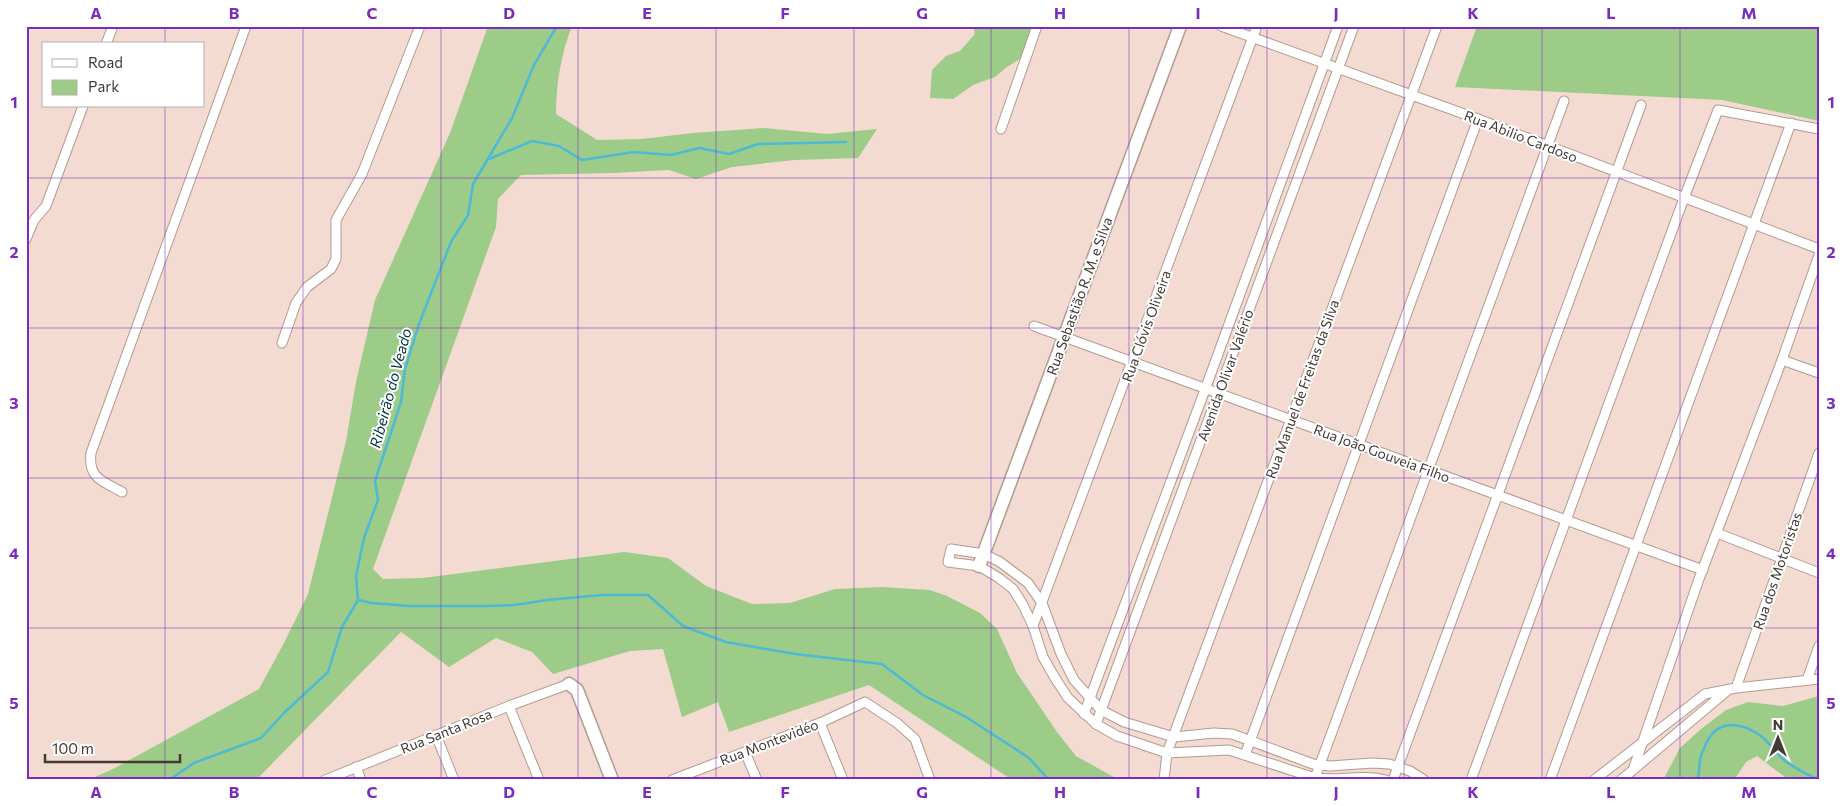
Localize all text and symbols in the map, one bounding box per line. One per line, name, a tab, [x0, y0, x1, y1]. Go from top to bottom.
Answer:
text: A	[90, 3, 102, 22]
text: B	[229, 3, 240, 22]
text: C	[367, 3, 378, 22]
text: D	[503, 3, 515, 22]
text: E	[642, 3, 652, 22]
text: F	[780, 3, 790, 22]
text: G	[916, 3, 928, 22]
text: H	[1054, 3, 1066, 22]
text: I	[1195, 3, 1201, 22]
text: J	[1333, 3, 1339, 22]
text: K	[1467, 3, 1479, 22]
text: L	[1606, 3, 1616, 22]
text: M	[1741, 3, 1757, 22]
legend	[42, 42, 205, 108]
text: Road	[88, 53, 123, 71]
text: Park	[88, 77, 119, 95]
text: 1	[10, 92, 18, 111]
text: 1	[1827, 92, 1835, 111]
street label: Rua Abilio Cardoso	[1462, 107, 1580, 165]
street label: Rua Sebastião R. M. e Silva	[1042, 215, 1116, 377]
text: 2	[9, 242, 19, 261]
text: 2	[1826, 242, 1836, 261]
street label: Rua Clóvis Oliveira	[1118, 268, 1174, 384]
street label: Rua Manuel de Freitas da Silva	[1262, 297, 1342, 481]
street label: Avenida Olivar Valério	[1193, 307, 1257, 443]
water label: Ribeirão do Veado	[365, 326, 415, 450]
text: 3	[9, 393, 19, 412]
text: 3	[1826, 393, 1836, 412]
street label: Rua João Gouveia Filho	[1312, 420, 1452, 486]
street label: Rua dos Motoristas	[1749, 510, 1805, 632]
text: 4	[9, 543, 19, 562]
text: 4	[1826, 543, 1836, 562]
text: 5	[9, 693, 19, 712]
text: 5	[1826, 693, 1836, 712]
street label: Rua Santa Rosa	[398, 705, 494, 757]
north arrow	[1752, 714, 1802, 764]
street label: Rua Montevidéo	[717, 715, 821, 769]
text: N	[1773, 716, 1783, 733]
scale bar	[45, 731, 180, 763]
text: 100 m	[52, 739, 94, 757]
text: A	[90, 782, 102, 801]
text: B	[229, 782, 240, 801]
text: C	[367, 782, 378, 801]
text: D	[503, 782, 515, 801]
text: E	[642, 782, 652, 801]
text: F	[780, 782, 790, 801]
text: G	[916, 782, 928, 801]
text: H	[1054, 782, 1066, 801]
text: I	[1195, 782, 1201, 801]
text: J	[1333, 782, 1339, 801]
text: K	[1467, 782, 1479, 801]
text: L	[1606, 782, 1616, 801]
text: M	[1741, 782, 1757, 801]

